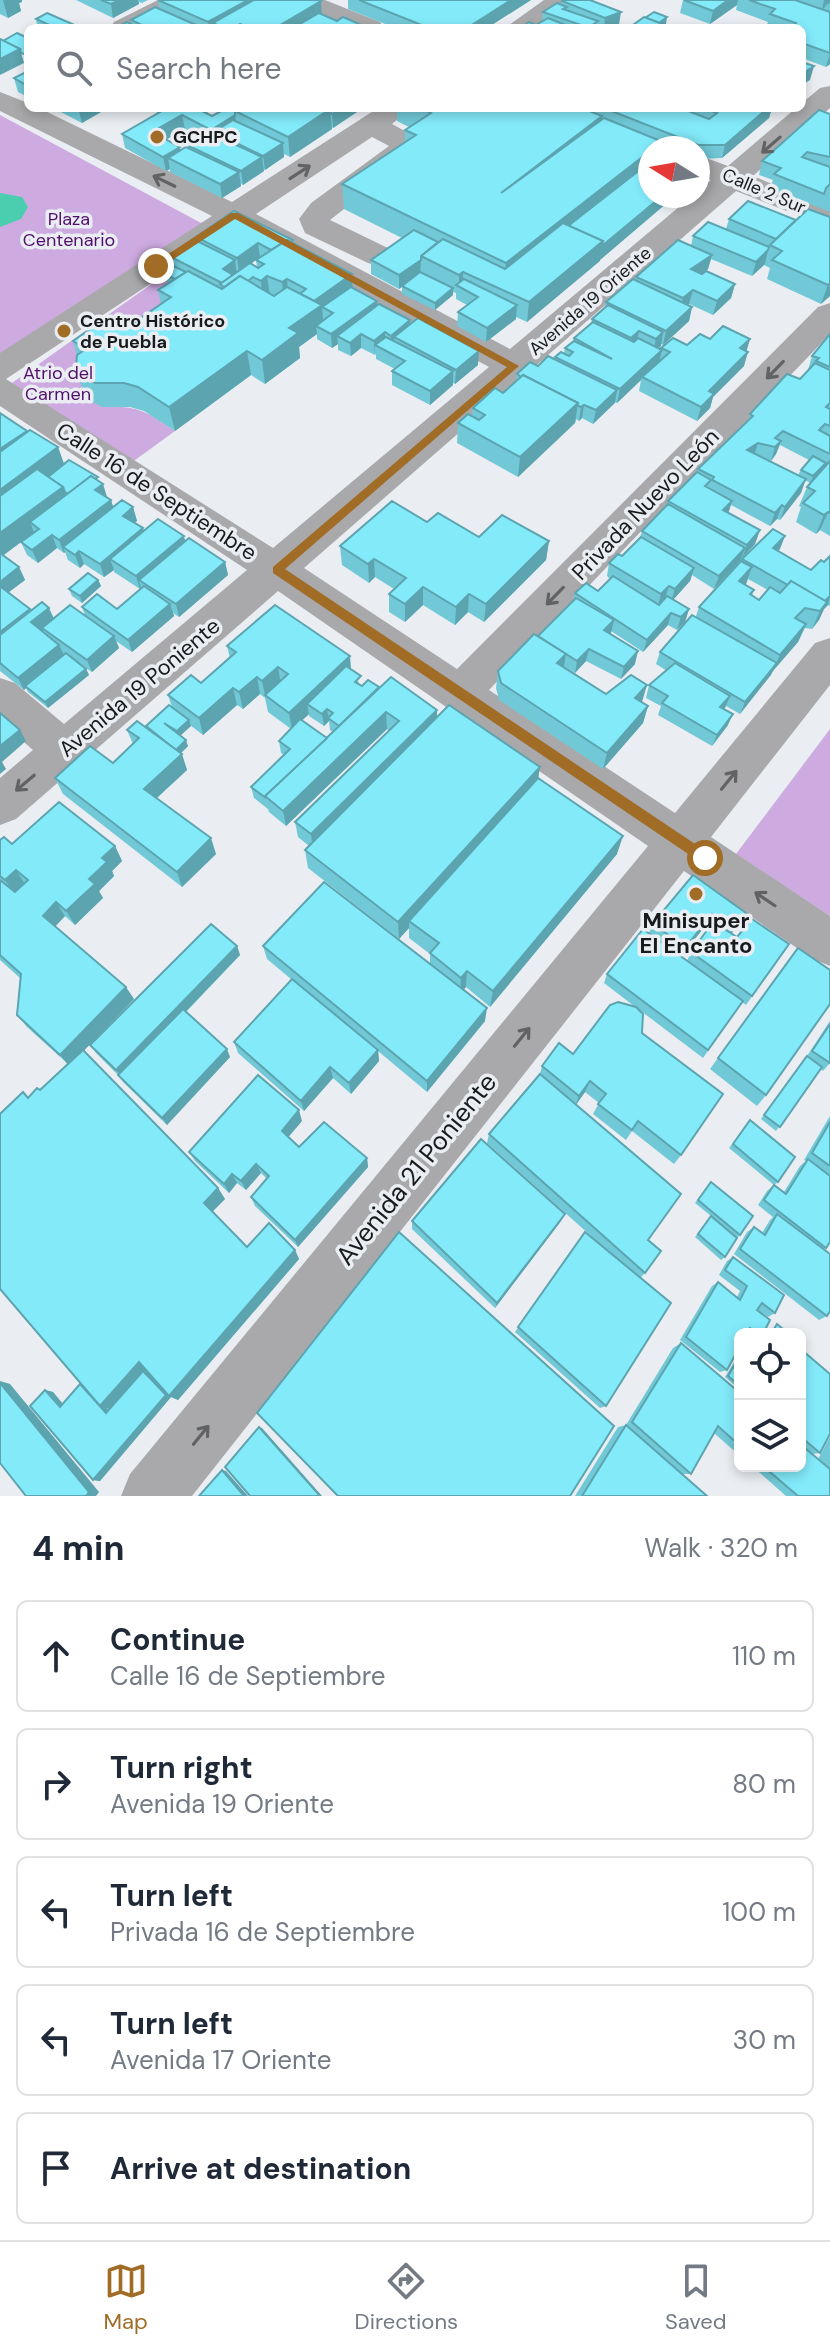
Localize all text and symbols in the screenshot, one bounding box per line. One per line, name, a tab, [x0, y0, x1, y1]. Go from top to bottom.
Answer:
search box	[24, 24, 806, 112]
icon: search	[52, 46, 96, 90]
text: Search here	[116, 49, 282, 88]
place label: GCHPC	[173, 125, 237, 149]
marker: GCHPC	[148, 128, 166, 146]
north arrow	[638, 136, 710, 208]
one-way arrow	[761, 136, 781, 154]
street label: Calle 2 Sur	[719, 163, 810, 219]
one-way arrow	[288, 164, 310, 180]
one-way arrow	[153, 173, 177, 188]
park label: Plaza Centenario	[23, 207, 115, 252]
street label: Avenida 19 Oriente	[524, 241, 656, 361]
route end	[138, 248, 174, 284]
place label: Centro Histórico de Puebla	[80, 309, 225, 354]
marker: Centro Histórico de Puebla	[55, 322, 73, 340]
one-way arrow	[766, 360, 785, 380]
park label: Atrio del Carmen	[23, 361, 93, 406]
street label: Calle 16 de Septiembre	[51, 416, 262, 567]
street label: Privada Nuevo León	[565, 422, 725, 586]
one-way arrow	[545, 586, 564, 606]
street label: Avenida 19 Poniente	[53, 611, 226, 763]
one-way arrow	[720, 771, 738, 791]
one-way arrow	[16, 774, 36, 792]
route start	[687, 840, 723, 876]
marker: Minisuper El Encanto	[687, 885, 705, 903]
one-way arrow	[755, 891, 777, 907]
place label: Minisuper El Encanto	[640, 906, 752, 960]
one-way arrow	[513, 1027, 531, 1047]
street label: Avenida 21 Poniente	[328, 1066, 504, 1272]
map controls	[734, 1328, 806, 1472]
button: locate	[734, 1328, 806, 1400]
button: layers	[734, 1400, 806, 1472]
one-way arrow	[192, 1425, 210, 1446]
text: 4 min	[32, 1526, 124, 1571]
text: Walk · 320 m	[644, 1531, 798, 1565]
text: Continue	[110, 1620, 245, 1659]
icon: ahead	[34, 1634, 78, 1678]
text: 110 m	[732, 1639, 796, 1673]
text: Calle 16 de Septiembre	[110, 1659, 386, 1693]
text: Turn right	[110, 1748, 253, 1787]
icon: right	[34, 1762, 78, 1806]
text: 80 m	[732, 1767, 796, 1801]
text: Avenida 19 Oriente	[110, 1787, 334, 1821]
text: Turn left	[110, 1876, 233, 1915]
icon: left	[34, 1890, 78, 1934]
text: 100 m	[722, 1895, 796, 1929]
text: Privada 16 de Septiembre	[110, 1915, 415, 1949]
text: Turn left	[110, 2004, 233, 2043]
icon: left	[34, 2018, 78, 2062]
text: 30 m	[733, 2023, 796, 2057]
text: Avenida 17 Oriente	[110, 2043, 331, 2077]
icon: arrive	[34, 2146, 78, 2190]
text: Arrive at destination	[110, 2149, 411, 2188]
tab: Map	[103, 2259, 148, 2336]
tab: Directions	[355, 2259, 458, 2336]
tab: Saved	[665, 2259, 727, 2336]

